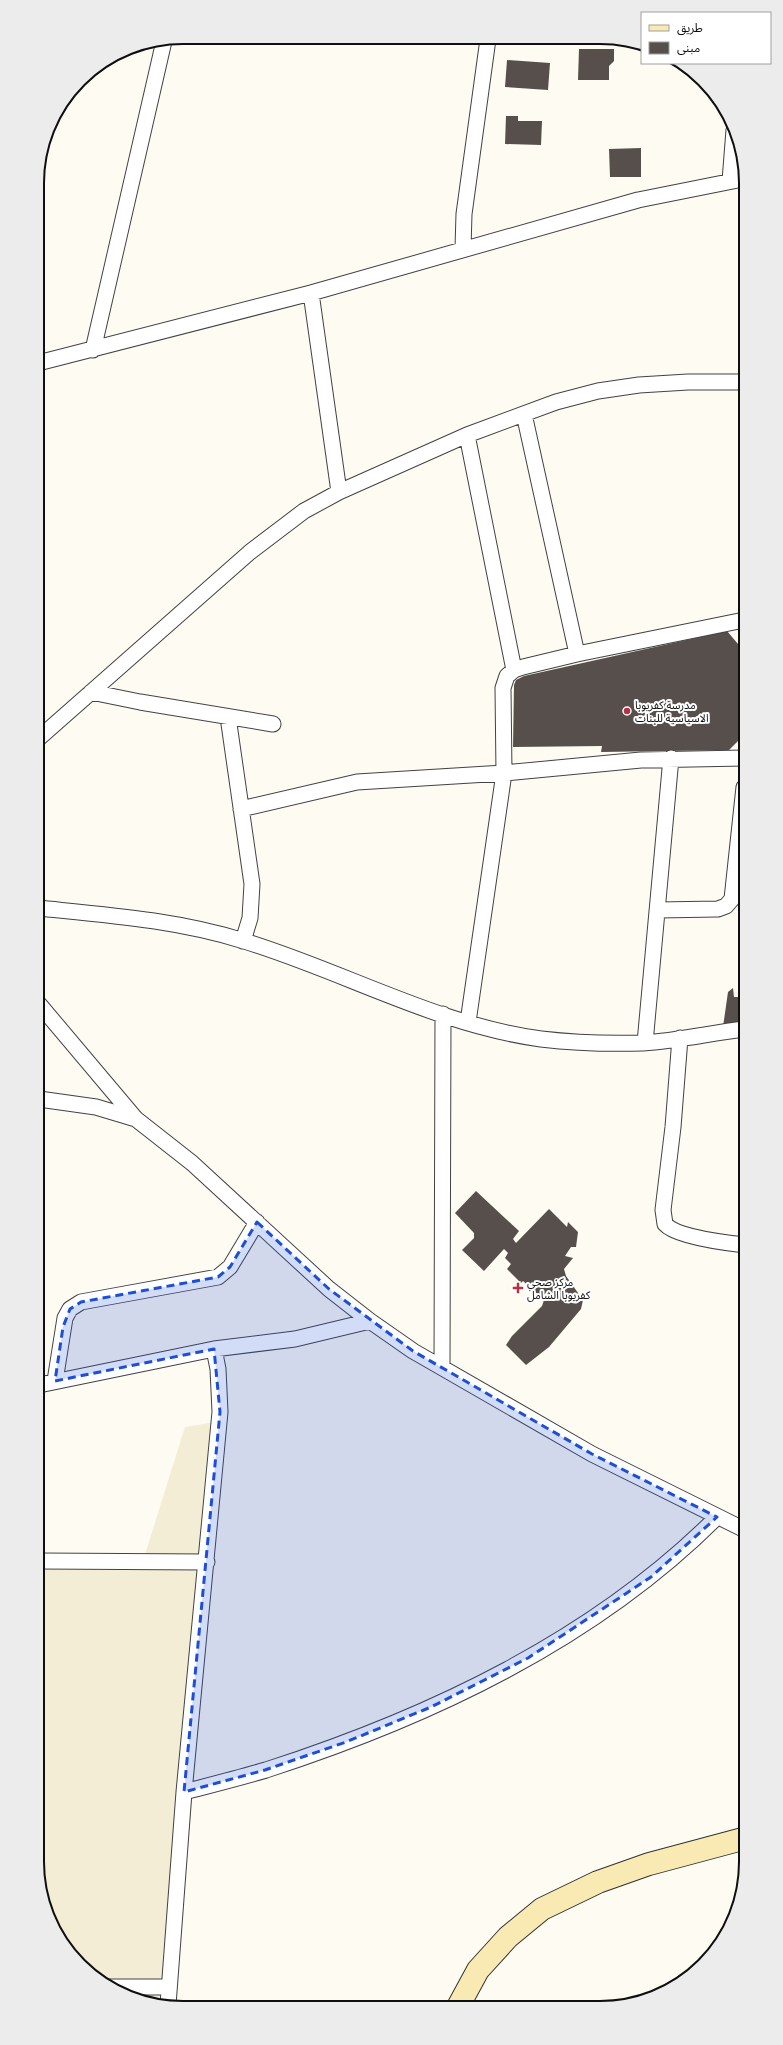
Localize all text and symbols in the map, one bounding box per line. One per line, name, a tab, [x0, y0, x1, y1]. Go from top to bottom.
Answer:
legend	[641, 12, 771, 64]
text: طريق	[677, 19, 703, 36]
text: مبنى	[677, 39, 700, 55]
place label: مدرسة كفريوبا الاسياسية للبنات	[635, 697, 709, 725]
marker: مدرسة كفريوبا الاسياسية للبنات	[622, 706, 632, 716]
place label: مركز صحي كفريوبا الشامل	[527, 1274, 591, 1302]
marker: مركز صحي كفريوبا الشامل	[512, 1282, 524, 1294]

